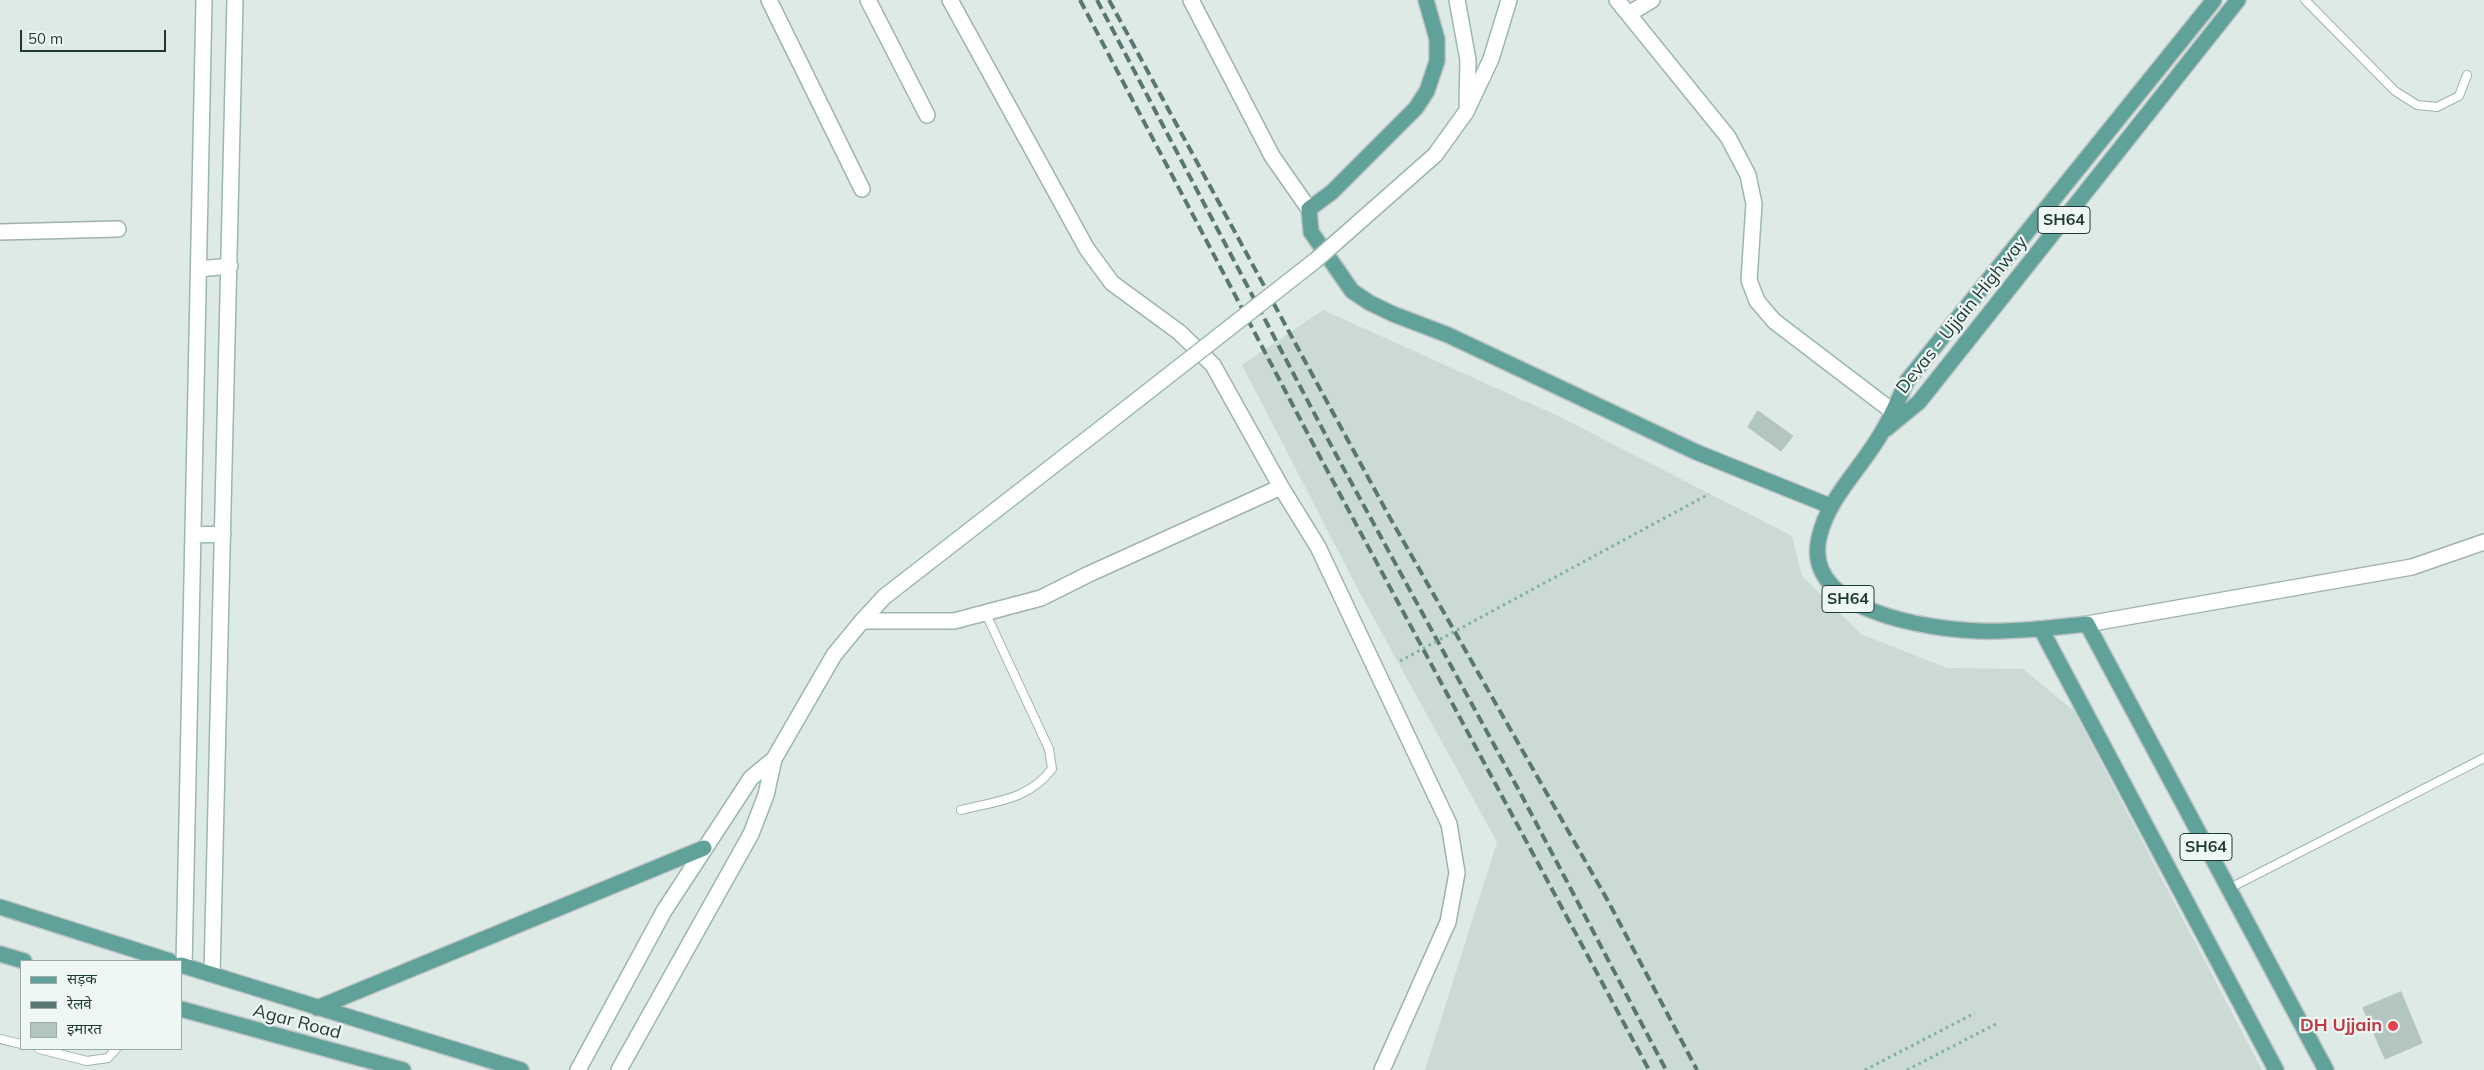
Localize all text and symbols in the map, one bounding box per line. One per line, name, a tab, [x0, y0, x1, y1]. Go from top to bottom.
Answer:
scale bar	[22, 20, 169, 52]
text: 50 m	[28, 29, 63, 48]
road number: SH64	[2038, 206, 2090, 234]
street label: Devas - Ujjain Highway	[1892, 232, 2032, 398]
road number: SH64	[1822, 586, 1874, 612]
road number: SH64	[2180, 834, 2232, 860]
legend	[20, 960, 182, 1050]
text: सड़क	[67, 969, 97, 988]
text: रेलवे	[67, 994, 92, 1013]
street label: Agar Road	[251, 1000, 343, 1044]
place label: DH Ujjain	[2300, 1015, 2382, 1037]
text: इमारत	[67, 1019, 102, 1038]
marker: DH Ujjain	[2386, 1019, 2400, 1033]

